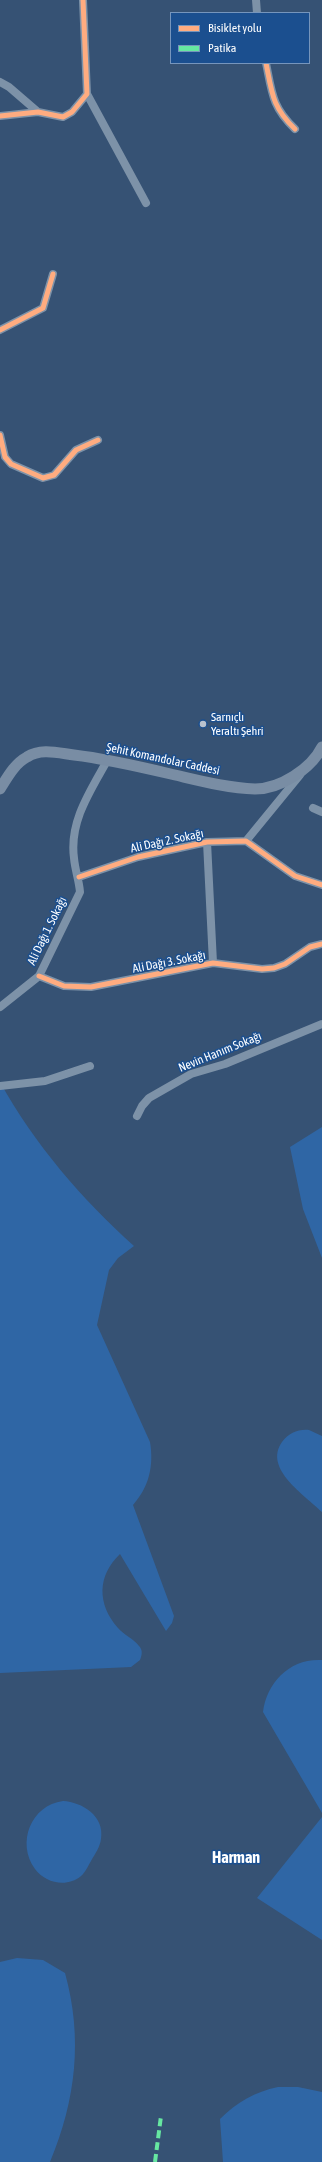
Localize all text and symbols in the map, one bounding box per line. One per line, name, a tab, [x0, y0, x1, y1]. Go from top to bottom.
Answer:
legend	[170, 12, 310, 64]
text: Bisiklet yolu	[208, 21, 262, 35]
text: Patika	[208, 41, 236, 55]
place label: Sarnıçlı Yeraltı Şehri	[211, 710, 264, 738]
marker: Sarnıçlı Yeraltı Şehri	[198, 719, 208, 729]
street label: Şehit Komandolar Caddesi	[105, 740, 221, 778]
street label: Ali Dağı 2. Sokağı	[129, 826, 205, 856]
street label: Ali Dağı 1. Sokağı	[24, 894, 70, 968]
street label: Ali Dağı 3. Sokağı	[131, 948, 207, 976]
street label: Nevin Hanım Sokağı	[176, 1029, 264, 1075]
district label: Harman	[212, 1848, 260, 1868]

